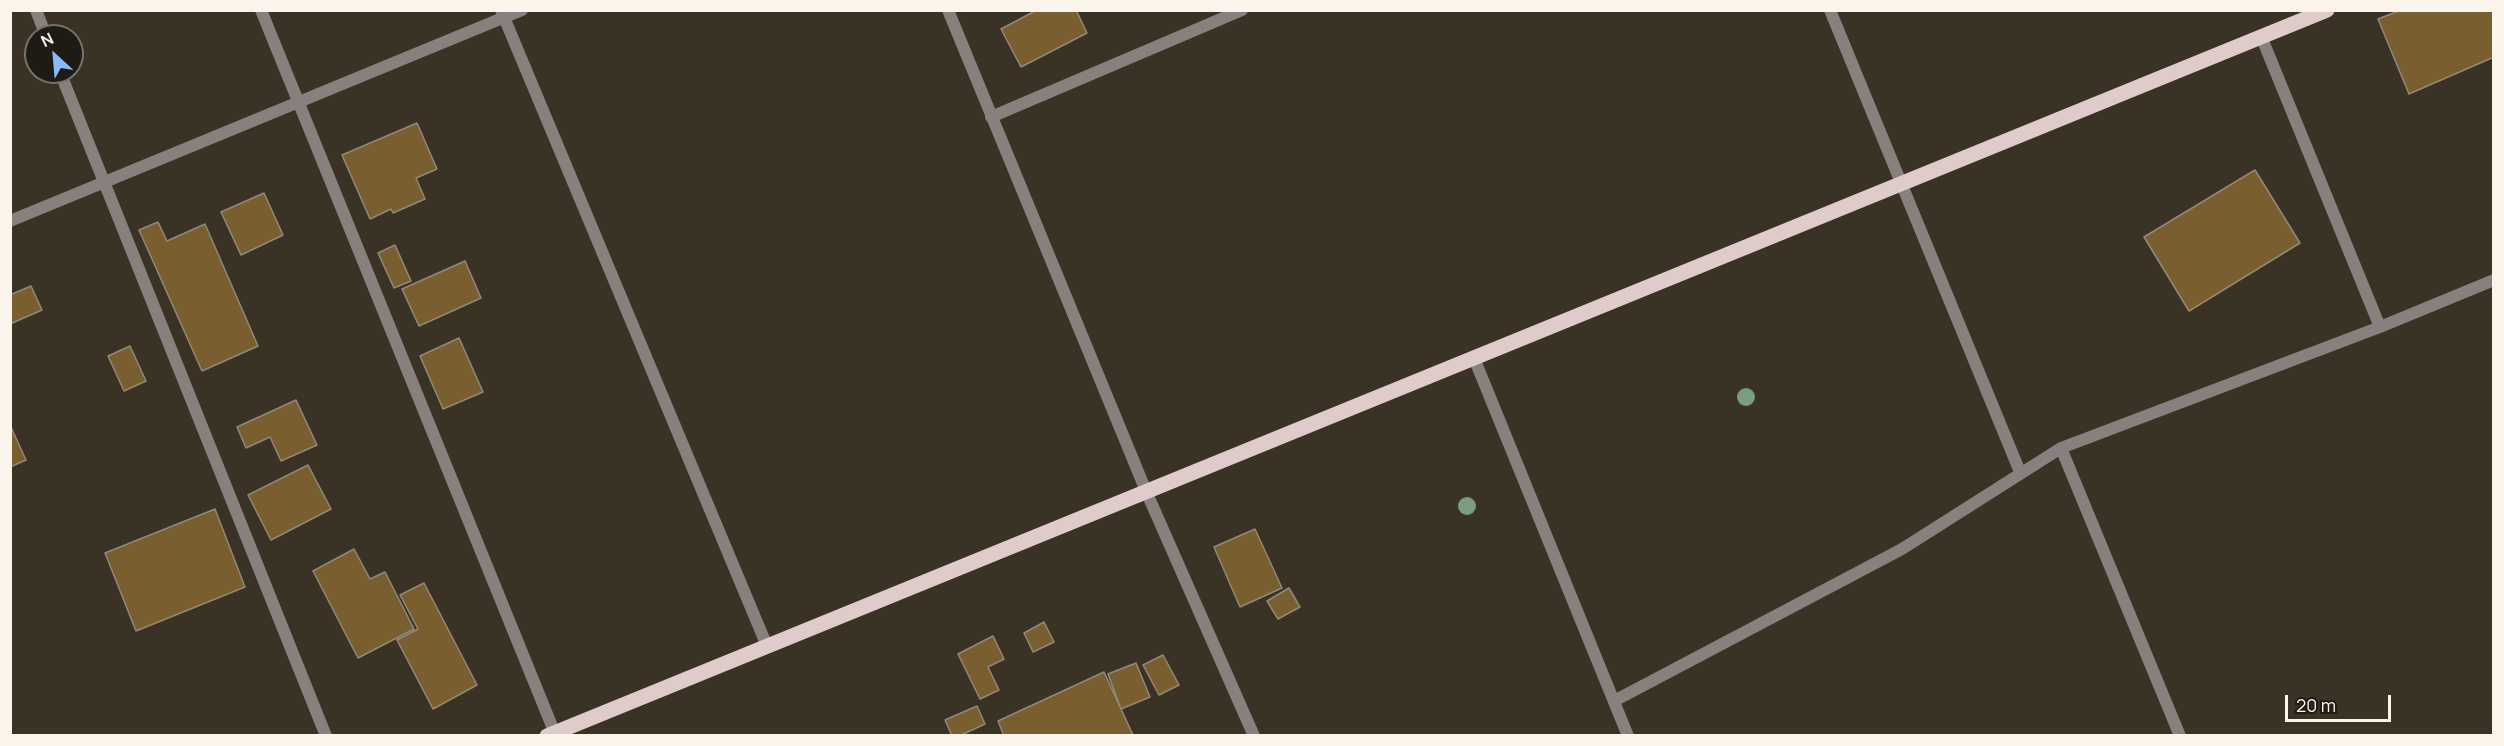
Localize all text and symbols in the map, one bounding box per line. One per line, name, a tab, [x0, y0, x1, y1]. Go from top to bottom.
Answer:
north arrow	[24, 24, 84, 84]
text: N	[37, 27, 57, 52]
scale bar	[2288, 683, 2394, 721]
text: 20 m	[2296, 693, 2336, 717]

